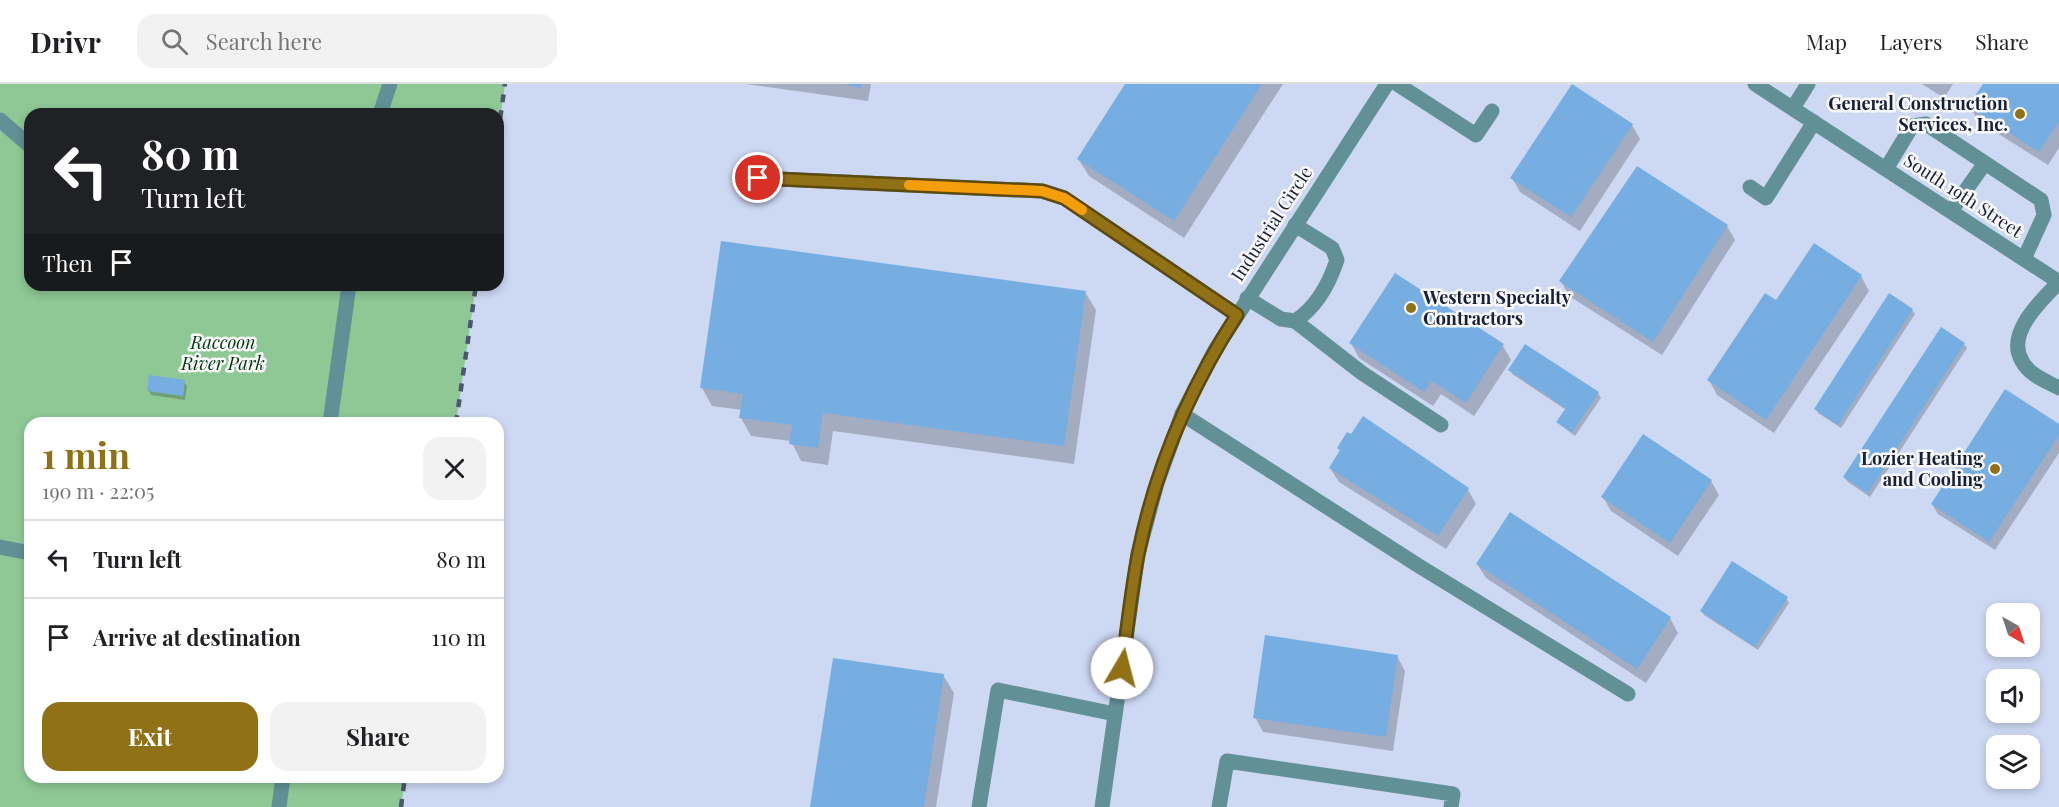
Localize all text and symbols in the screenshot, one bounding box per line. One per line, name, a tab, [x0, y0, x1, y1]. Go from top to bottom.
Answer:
search box	[137, 14, 557, 68]
text: Drivr	[30, 23, 101, 60]
icon: search	[158, 25, 191, 58]
text: Search here	[206, 26, 322, 56]
text: Map	[1806, 27, 1847, 55]
text: Layers	[1880, 27, 1942, 55]
text: Share	[1975, 27, 2029, 55]
place label: General Construction Services, Inc.	[1828, 91, 2008, 136]
marker: General Construction Services, Inc.	[2013, 107, 2027, 121]
text: 80 m	[141, 125, 239, 181]
icon: left	[42, 132, 120, 210]
street label: South 19th Street	[1900, 148, 2028, 243]
pin	[732, 152, 783, 203]
icon: arrive	[741, 161, 774, 194]
street label: Industrial Circle	[1225, 161, 1317, 285]
text: Turn left	[141, 179, 245, 215]
icon: arrive	[105, 246, 138, 279]
text: Then	[42, 248, 93, 278]
place label: Western Specialty Contractors	[1422, 285, 1572, 330]
marker: Western Specialty Contractors	[1404, 301, 1418, 315]
park label: Raccoon River Park	[180, 330, 265, 375]
text: 1 min	[42, 430, 130, 478]
button: close	[423, 437, 486, 500]
place label: Lozier Heating and Cooling	[1861, 446, 1983, 491]
marker: Lozier Heating and Cooling	[1988, 462, 2002, 476]
text: 190 m · 22:05	[42, 477, 154, 504]
icon: left	[42, 543, 75, 576]
text: Turn left	[93, 544, 182, 574]
text: 80 m	[436, 544, 486, 574]
north arrow	[1986, 603, 2040, 657]
map controls	[1986, 603, 2040, 789]
icon: arrive	[42, 621, 75, 654]
text: Arrive at destination	[93, 622, 301, 652]
text: 110 m	[432, 622, 486, 652]
position arrow	[1090, 636, 1154, 700]
button: sound	[1986, 669, 2040, 723]
button: Exit	[42, 702, 258, 771]
button: Share	[270, 702, 486, 771]
button: layers	[1986, 735, 2040, 789]

